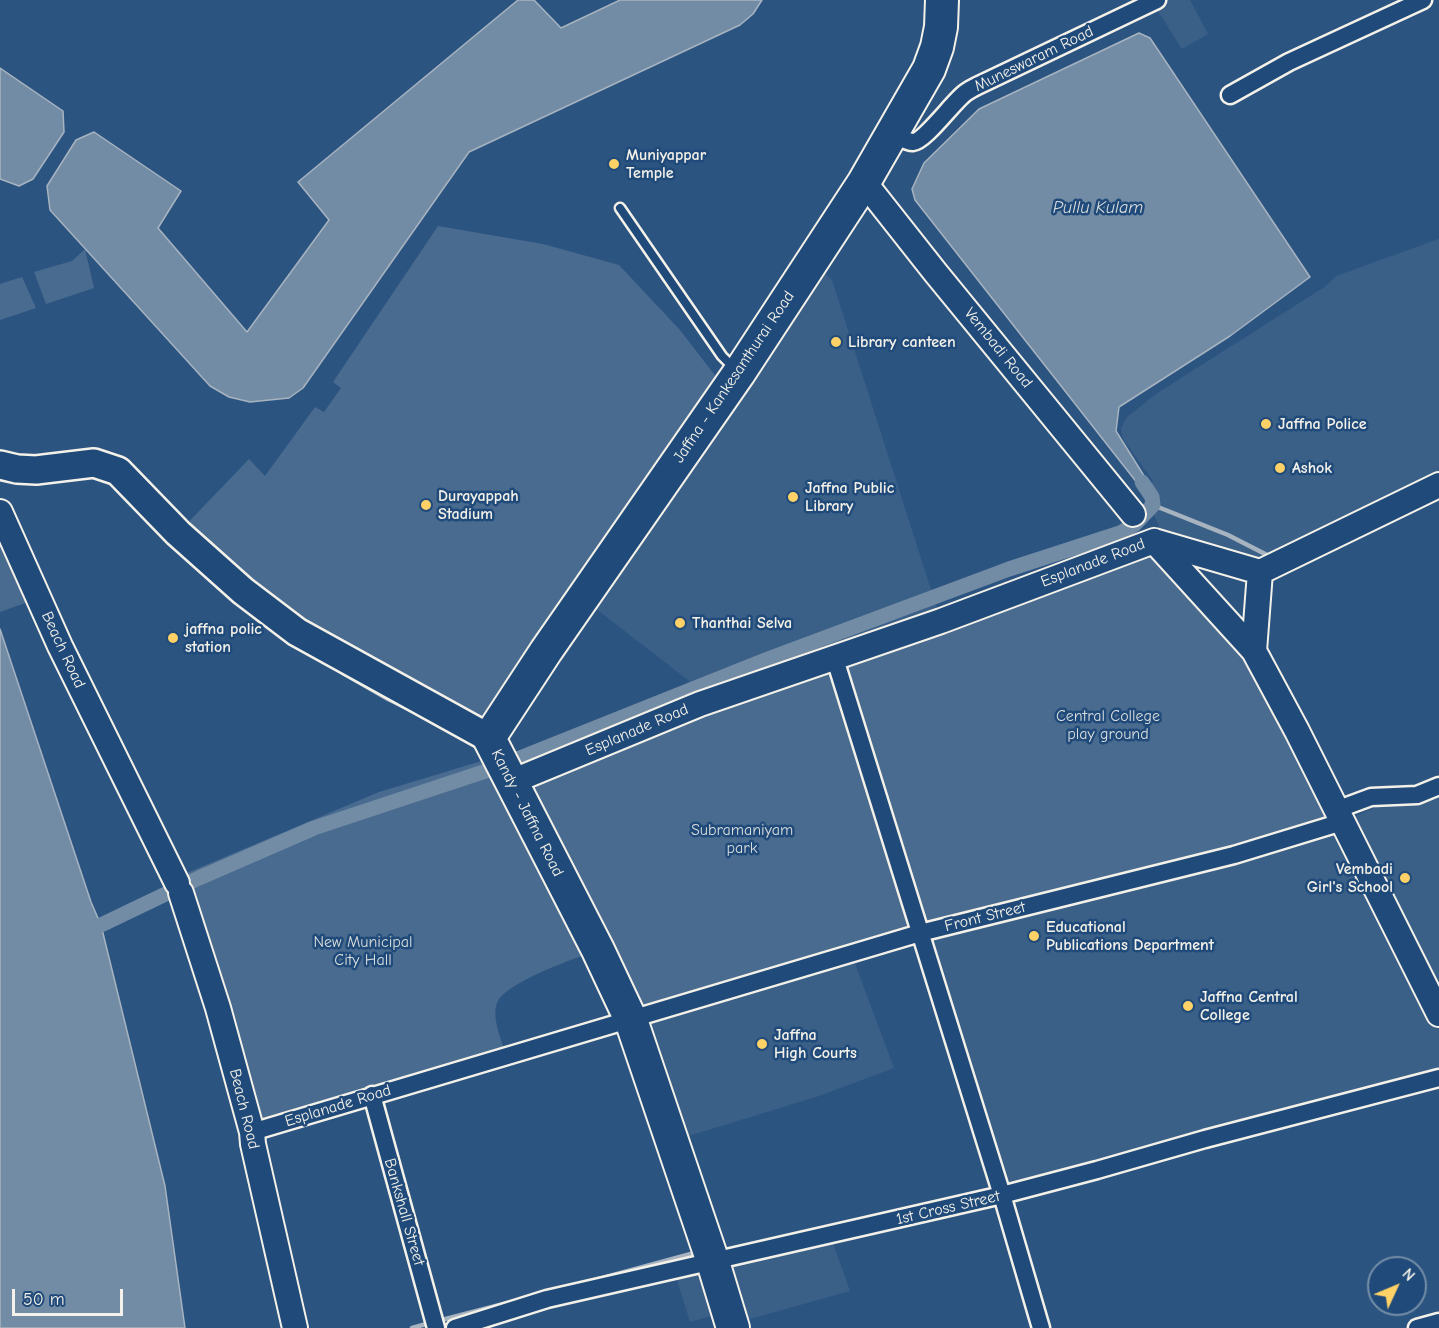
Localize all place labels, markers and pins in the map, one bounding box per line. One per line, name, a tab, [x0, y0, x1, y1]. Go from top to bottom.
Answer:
place label: Muniyappar Temple	[626, 145, 706, 183]
marker: Muniyappar Temple	[607, 157, 621, 171]
place label: Library canteen	[848, 332, 956, 352]
marker: Library canteen	[829, 335, 843, 349]
place label: Jaffna Police	[1278, 414, 1367, 434]
marker: Jaffna Police	[1259, 417, 1273, 431]
place label: Ashok	[1292, 458, 1332, 478]
marker: Ashok	[1273, 461, 1287, 475]
place label: Jaffna Public Library	[805, 478, 894, 516]
place label: Durayappah Stadium	[438, 486, 519, 524]
marker: Jaffna Public Library	[786, 490, 800, 504]
marker: Durayappah Stadium	[419, 498, 433, 512]
place label: Thanthai Selva	[692, 613, 792, 633]
marker: Thanthai Selva	[673, 616, 687, 630]
place label: jaffna polic station	[185, 619, 262, 657]
marker: jaffna polic station	[166, 631, 180, 645]
place label: Vembadi Girl's School	[1307, 859, 1393, 897]
marker: Vembadi Girl's School	[1398, 871, 1412, 885]
place label: Educational Publications Department	[1046, 917, 1214, 955]
marker: Educational Publications Department	[1027, 929, 1041, 943]
place label: Jaffna Central College	[1200, 987, 1298, 1025]
marker: Jaffna Central College	[1181, 999, 1195, 1013]
place label: Jaffna High Courts	[774, 1025, 857, 1063]
marker: Jaffna High Courts	[755, 1037, 769, 1051]

